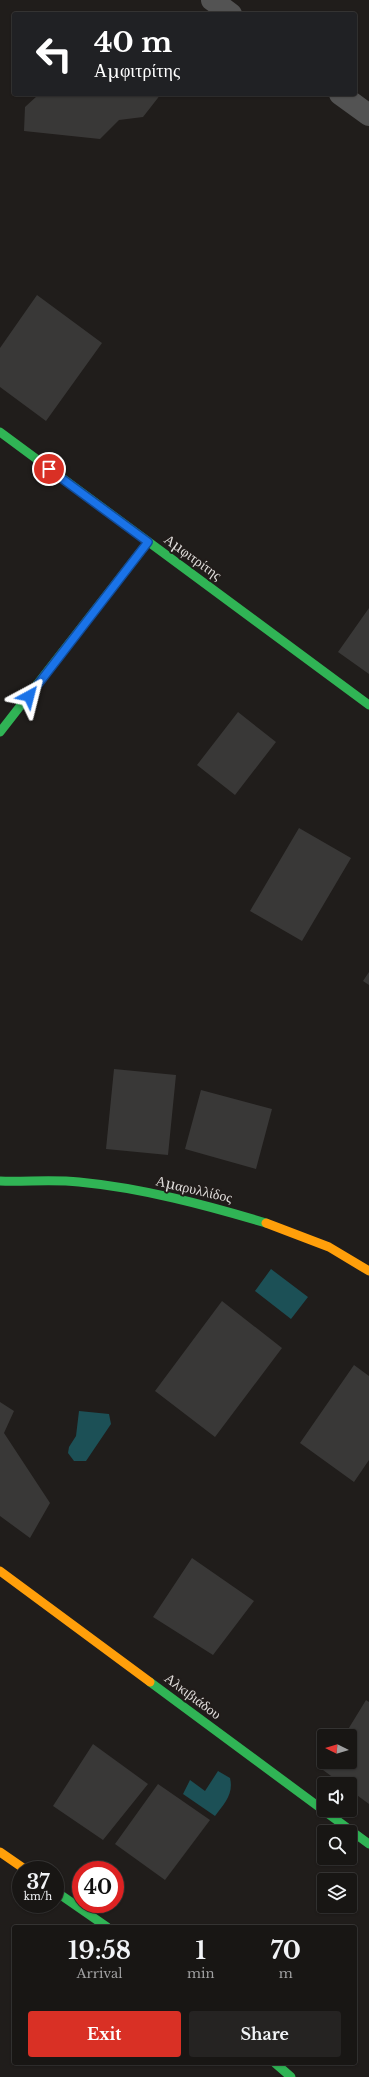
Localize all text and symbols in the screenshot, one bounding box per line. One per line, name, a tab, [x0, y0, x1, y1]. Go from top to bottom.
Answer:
text: 40 m	[94, 25, 172, 60]
icon: left	[28, 28, 80, 80]
text: Αμφιτρίτης	[94, 60, 180, 82]
pin	[32, 452, 66, 486]
icon: arrive	[38, 458, 60, 480]
street label: Αμφιτρίτης	[161, 530, 226, 584]
position arrow	[8, 675, 50, 717]
street label: Αμαρυλλίδος	[154, 1171, 234, 1207]
street label: Αλκιβιάδου	[161, 1669, 225, 1723]
north arrow	[317, 1729, 357, 1769]
map controls	[317, 1729, 357, 1913]
button: sound	[317, 1777, 357, 1817]
button: search	[317, 1825, 357, 1865]
speed limit sign: 40	[72, 1861, 124, 1913]
text: 37	[26, 1870, 50, 1894]
button: layers	[317, 1873, 357, 1913]
text: km/h	[24, 1890, 52, 1903]
text: 19:58	[68, 1936, 131, 1965]
text: 1	[195, 1936, 206, 1965]
text: 70	[270, 1936, 301, 1965]
text: Arrival	[77, 1965, 123, 1982]
text: min	[187, 1965, 214, 1982]
text: m	[279, 1965, 293, 1982]
button: Exit	[28, 2011, 181, 2057]
button: Share	[189, 2011, 341, 2057]

